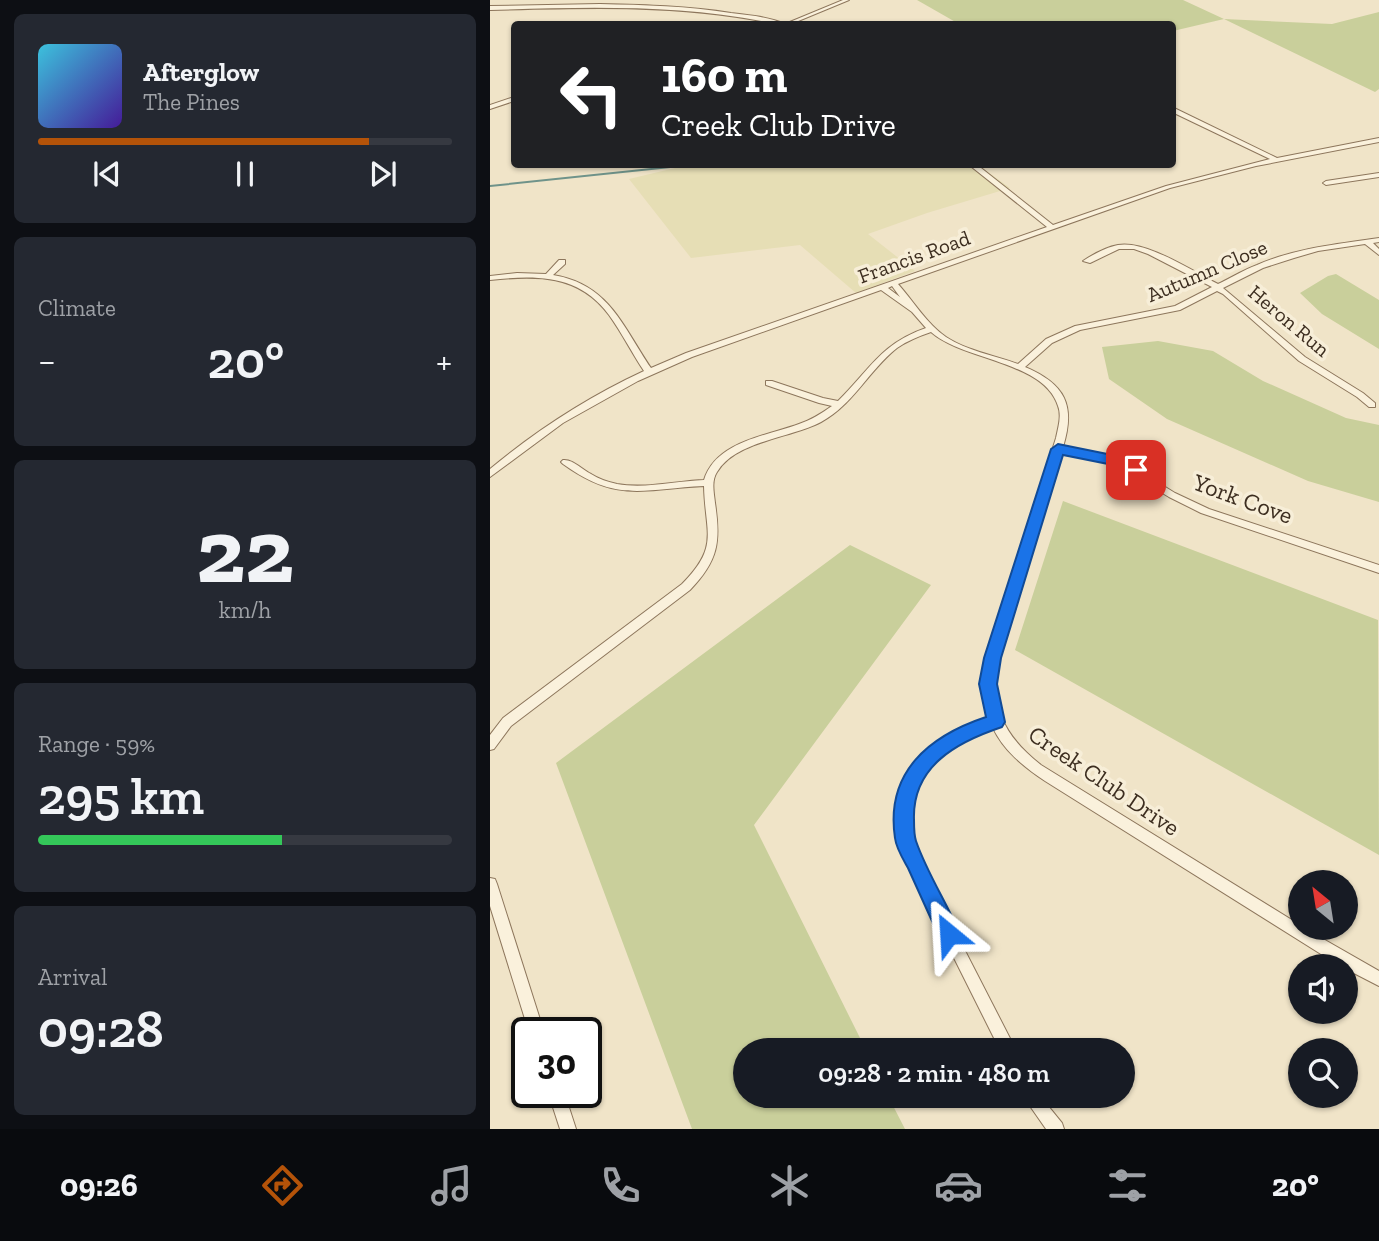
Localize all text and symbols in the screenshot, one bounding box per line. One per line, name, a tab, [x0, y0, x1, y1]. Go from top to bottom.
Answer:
text: 160 m	[661, 46, 787, 105]
icon: left	[546, 49, 637, 140]
text: Afterglow	[143, 56, 259, 88]
text: The Pines	[143, 88, 240, 116]
text: Creek Club Drive	[661, 106, 896, 144]
icon: previous	[88, 155, 126, 193]
icon: pause	[226, 155, 264, 193]
icon: next	[364, 155, 402, 193]
street label: Francis Road	[854, 225, 974, 288]
street label: Autumn Close	[1143, 234, 1271, 307]
street label: Heron Run	[1244, 279, 1335, 362]
text: Climate	[38, 294, 116, 322]
text: 20°	[207, 329, 284, 391]
text: −	[38, 338, 56, 384]
text: +	[436, 338, 452, 384]
pin	[1106, 440, 1166, 500]
icon: arrive	[1117, 451, 1155, 489]
street label: York Cove	[1189, 467, 1297, 530]
text: 22	[196, 496, 294, 605]
text: km/h	[219, 596, 271, 624]
street label: Creek Club Drive	[1023, 719, 1185, 842]
text: Range · 59%	[38, 730, 155, 758]
text: 295 km	[38, 765, 204, 827]
north arrow	[1288, 870, 1358, 940]
map controls	[1288, 870, 1358, 1108]
position arrow	[912, 897, 986, 971]
button: sound	[1288, 954, 1358, 1024]
text: Arrival	[38, 963, 107, 991]
text: 09:28	[38, 998, 164, 1060]
speed limit sign: 30	[511, 1017, 602, 1108]
button: search	[1288, 1038, 1358, 1108]
text: 09:28 · 2 min · 480 m	[818, 1057, 1050, 1089]
icon: directions	[258, 1161, 307, 1210]
icon: music	[427, 1161, 476, 1210]
icon: phone	[596, 1161, 645, 1210]
icon: climate	[765, 1161, 814, 1210]
icon: car	[934, 1161, 983, 1210]
icon: filters	[1103, 1161, 1152, 1210]
text: 09:26	[60, 1166, 138, 1204]
text: 20°	[1272, 1166, 1319, 1204]

